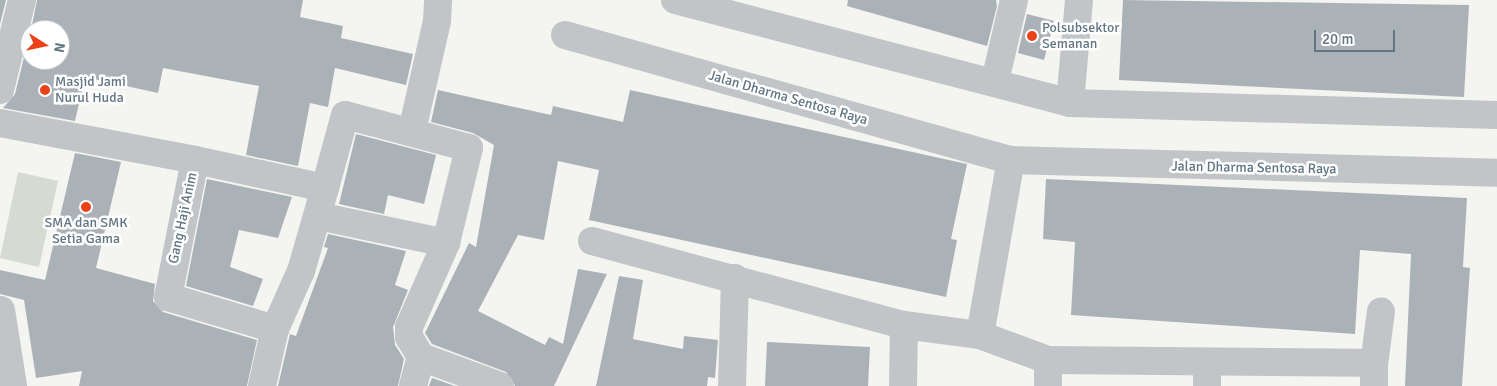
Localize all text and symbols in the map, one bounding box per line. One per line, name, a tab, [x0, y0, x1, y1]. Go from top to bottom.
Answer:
north arrow	[20, 20, 70, 70]
place label: Polsubsektor Semanan	[1042, 20, 1119, 52]
scale bar	[1317, 20, 1398, 52]
marker: Polsubsektor Semanan	[1026, 30, 1038, 42]
text: 20 m	[1322, 30, 1353, 48]
text: N	[50, 41, 68, 54]
street label: Jalan Dharma Sentosa Raya	[707, 67, 869, 129]
place label: Masjid Jami Nurul Huda	[55, 74, 126, 106]
marker: Masjid Jami Nurul Huda	[39, 84, 51, 96]
street label: Jalan Dharma Sentosa Raya	[1172, 158, 1336, 178]
street label: Gang Haji Anim	[165, 171, 201, 265]
marker: SMA dan SMK Setia Gama	[80, 201, 92, 213]
place label: SMA dan SMK Setia Gama	[44, 215, 128, 248]

